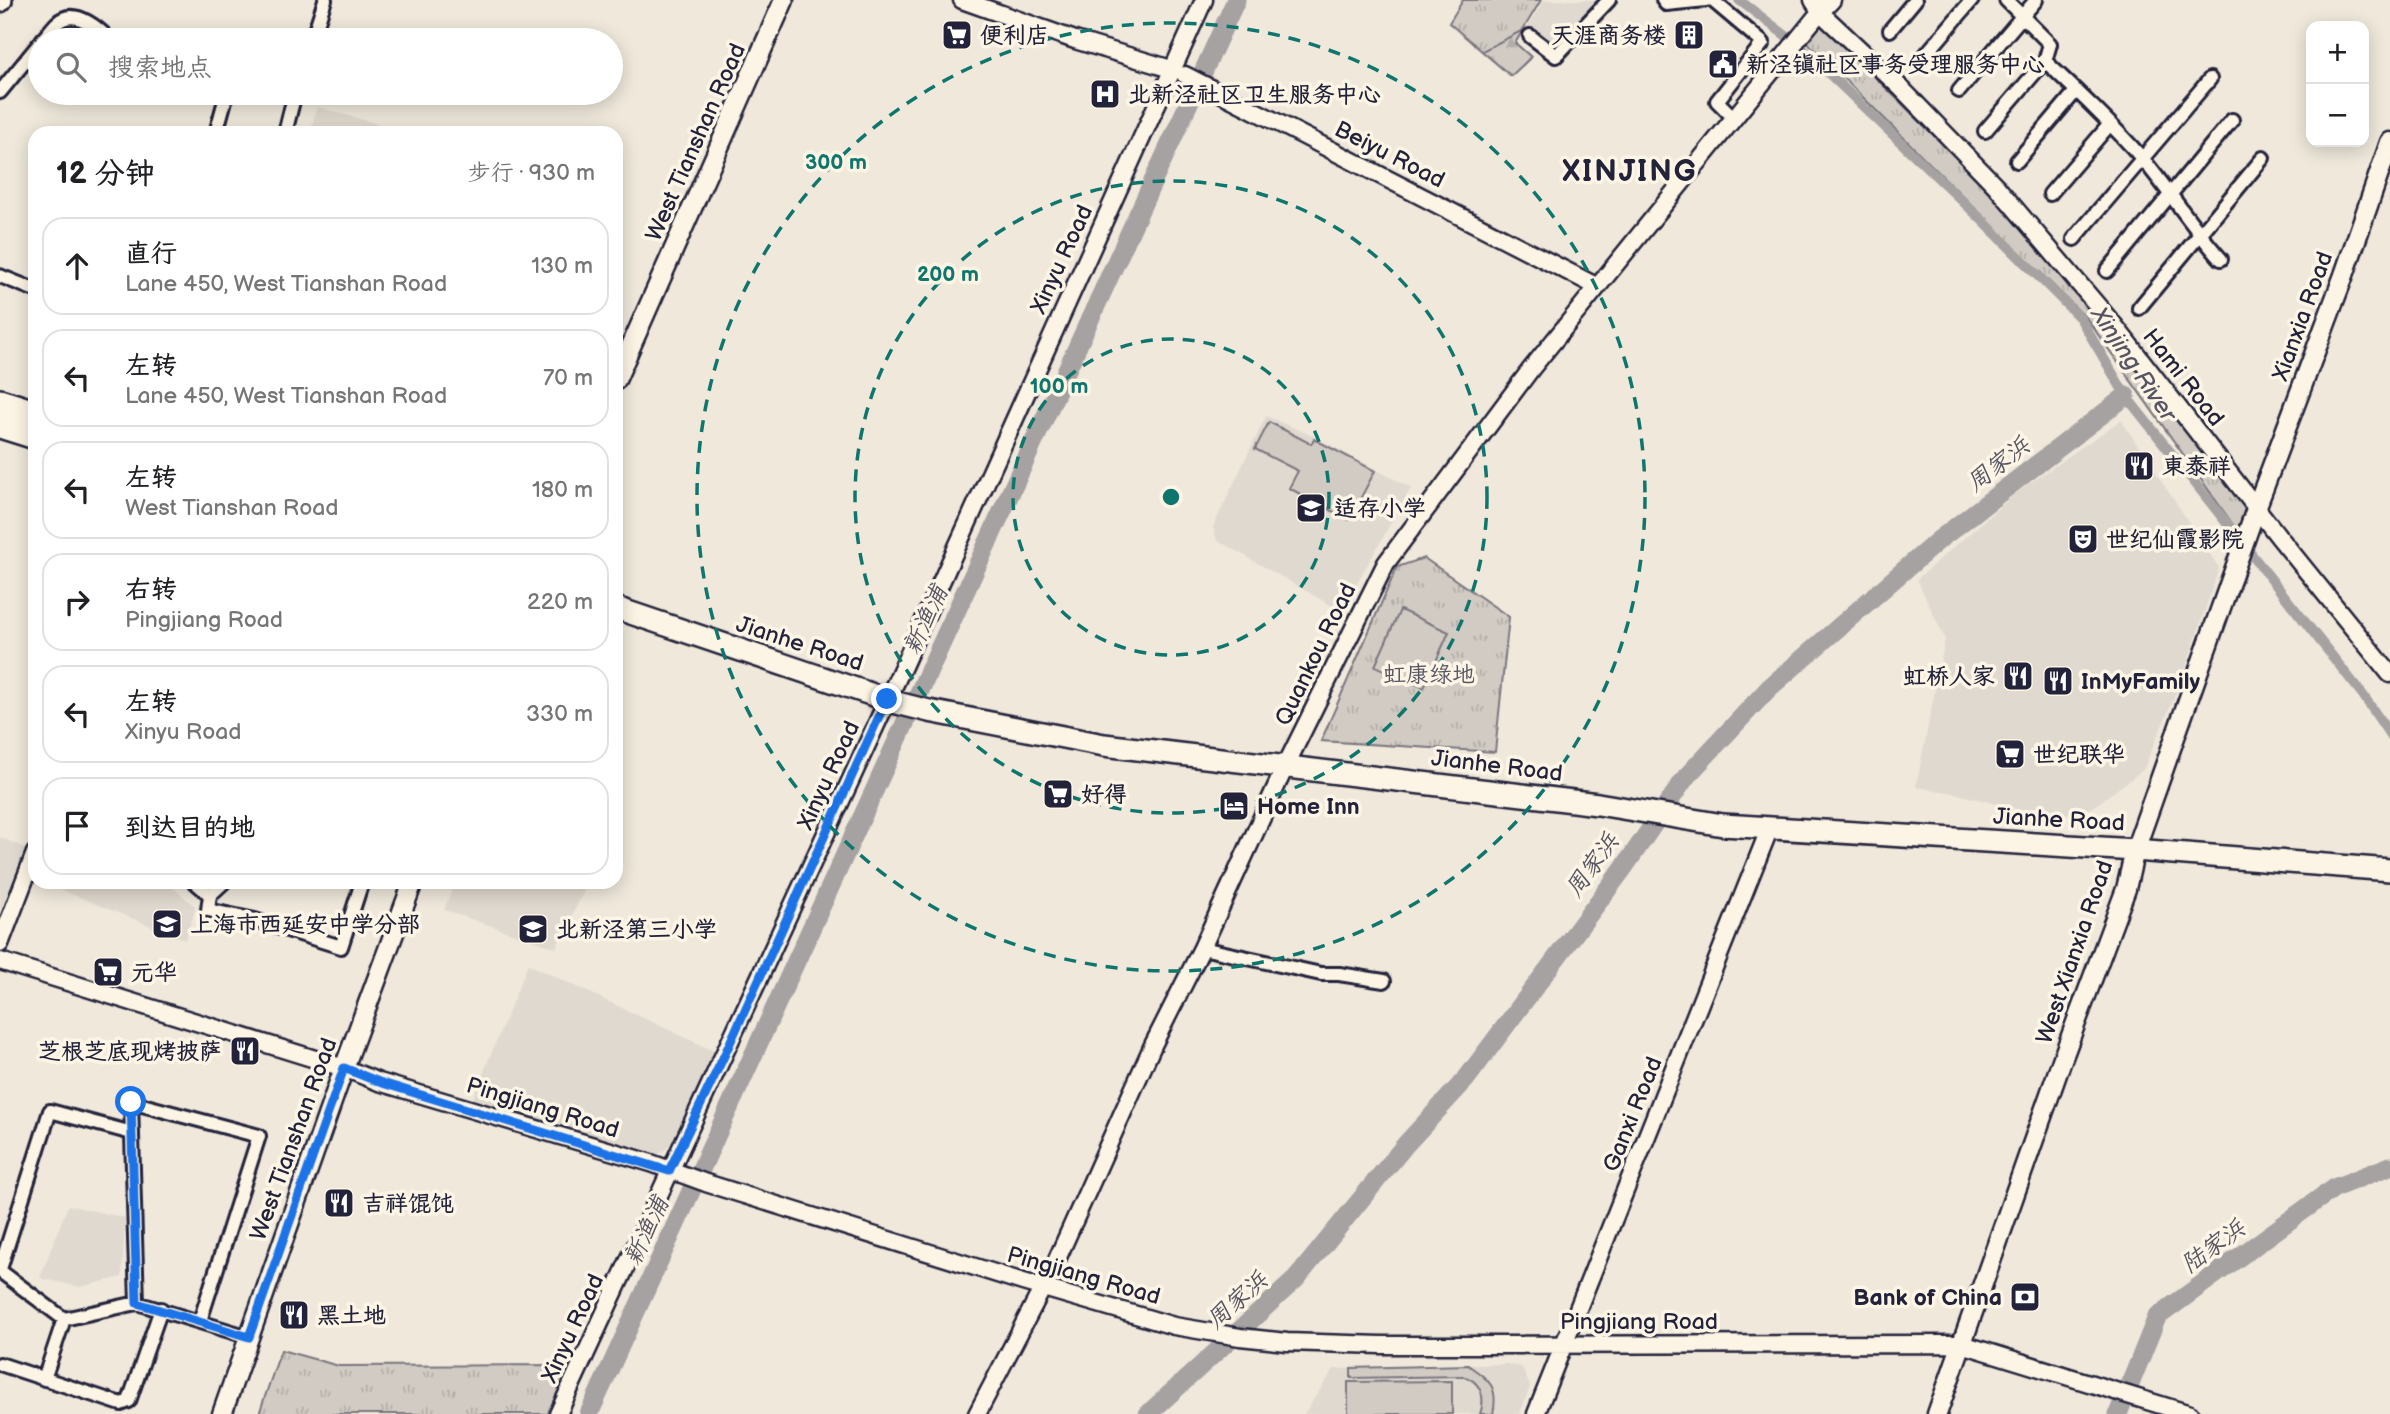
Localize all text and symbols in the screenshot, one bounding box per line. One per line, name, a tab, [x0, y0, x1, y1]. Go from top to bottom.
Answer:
supermarket icon: 便利店	[940, 18, 974, 52]
building icon: 天涯商务楼	[1672, 18, 1706, 52]
map controls	[2306, 21, 2369, 147]
button: +	[2306, 21, 2369, 84]
place label: 便利店	[980, 22, 1049, 50]
place label: 天涯商务楼	[1551, 22, 1666, 50]
search box	[28, 28, 623, 105]
street label: West Tianshan Road	[640, 39, 752, 246]
public building icon: 新泾镇社区事务受理服务中心	[1706, 47, 1740, 81]
icon: search	[52, 48, 90, 86]
place label: 新泾镇社区事务受理服务中心	[1746, 51, 2045, 79]
text: 搜索地点	[108, 53, 212, 84]
hospital icon: 北新泾社区卫生服务中心	[1088, 77, 1122, 111]
place label: 北新泾社区卫生服务中心	[1128, 81, 1381, 109]
button: −	[2306, 84, 2369, 147]
street label: Beiyu Road	[1330, 115, 1449, 195]
text: 300 m	[805, 150, 867, 175]
district label: XINJING	[1562, 154, 1698, 190]
text: 12 分钟	[56, 156, 155, 192]
text: 步行 · 930 m	[468, 159, 595, 187]
street label: Xinyu Road	[1024, 201, 1099, 319]
text: 直行	[125, 239, 177, 270]
icon: ahead	[58, 247, 96, 285]
street label: Xianxia Road	[2266, 248, 2339, 386]
text: 130 m	[531, 252, 593, 280]
text: 200 m	[917, 262, 979, 287]
text: Lane 450, West Tianshan Road	[125, 270, 447, 298]
water label: Xinjing River	[2083, 300, 2184, 429]
street label: Hami Road	[2136, 323, 2230, 432]
text: 左转	[125, 351, 177, 382]
icon: left	[58, 359, 96, 397]
text: 70 m	[543, 364, 593, 392]
text: 100 m	[1030, 374, 1088, 399]
text: Lane 450, West Tianshan Road	[125, 382, 447, 410]
water label: 周家浜	[1961, 430, 2036, 498]
restaurant icon: 東泰祥	[2122, 449, 2156, 483]
place label: 東泰祥	[2162, 453, 2231, 481]
text: 左转	[125, 463, 177, 494]
icon: left	[58, 471, 96, 509]
text: 180 m	[532, 476, 593, 504]
centre of rings	[1159, 485, 1183, 509]
school or university icon: 适存小学	[1294, 491, 1328, 525]
text: West Tianshan Road	[125, 494, 339, 522]
place label: 适存小学	[1334, 495, 1426, 523]
theatre icon: 世纪仙霞影院	[2066, 522, 2100, 556]
place label: 世纪仙霞影院	[2106, 526, 2244, 554]
text: 右转	[125, 575, 177, 606]
water label: 新渔浦	[897, 579, 955, 659]
street label: Quankou Road	[1269, 579, 1362, 730]
icon: right	[58, 583, 96, 621]
text: 220 m	[527, 588, 593, 616]
text: Pingjiang Road	[125, 606, 283, 634]
street label: Jianhe Road	[733, 610, 867, 678]
restaurant icon: 虹桥人家	[2001, 659, 2035, 693]
park label: 虹康绿地	[1383, 661, 1475, 689]
place label: 虹桥人家	[1903, 663, 1995, 691]
restaurant icon: InMyFamily	[2041, 664, 2075, 698]
place label: InMyFamily	[2081, 668, 2201, 696]
route end	[871, 683, 902, 714]
text: 左转	[125, 687, 177, 718]
icon: left	[58, 695, 96, 733]
text: 330 m	[526, 700, 593, 728]
street label: Xinyu Road	[791, 717, 866, 835]
text: Xinyu Road	[125, 718, 241, 746]
supermarket icon: 世纪联华	[1993, 737, 2027, 771]
place label: 世纪联华	[2033, 741, 2125, 769]
street label: Jianhe Road	[1430, 744, 1564, 788]
supermarket icon: 好得	[1041, 777, 1075, 811]
place label: 好得	[1081, 781, 1127, 809]
hotel icon: Home Inn	[1217, 789, 1251, 823]
place label: Home Inn	[1257, 793, 1360, 821]
street label: Jianhe Road	[1992, 803, 2126, 837]
icon: arrive	[58, 807, 96, 845]
text: 到达目的地	[125, 813, 255, 844]
water label: 周家浜	[1560, 827, 1626, 903]
street label: West Xianxia Road	[2030, 857, 2119, 1048]
school or university icon: 上海市西延安中学分部	[150, 907, 184, 941]
place label: 上海市西延安中学分部	[190, 911, 420, 939]
school or university icon: 北新泾第三小学	[516, 912, 550, 946]
place label: 北新泾第三小学	[556, 916, 717, 944]
supermarket icon: 元华	[91, 955, 125, 989]
place label: 元华	[131, 959, 177, 987]
restaurant icon: 芝根芝底现烤披萨	[228, 1034, 262, 1068]
street label: West Tianshan Road	[244, 1034, 344, 1244]
place label: 芝根芝底现烤披萨	[38, 1038, 222, 1066]
street label: Ganxi Road	[1597, 1053, 1669, 1176]
street label: Pingjiang Road	[463, 1071, 622, 1144]
route start	[115, 1086, 146, 1117]
restaurant icon: 吉祥馄饨	[322, 1186, 356, 1220]
place label: 吉祥馄饨	[362, 1190, 454, 1218]
water label: 新渔浦	[618, 1190, 676, 1270]
water label: 陆家浜	[2176, 1213, 2252, 1279]
street label: Pingjiang Road	[1004, 1241, 1164, 1311]
water label: 周家浜	[1201, 1265, 1275, 1335]
street label: Xinyu Road	[535, 1270, 610, 1388]
bank icon: Bank of China	[2008, 1280, 2042, 1314]
place label: Bank of China	[1853, 1284, 2002, 1312]
restaurant icon: 黑土地	[277, 1298, 311, 1332]
place label: 黑土地	[317, 1302, 386, 1330]
street label: Pingjiang Road	[1560, 1308, 1718, 1336]

